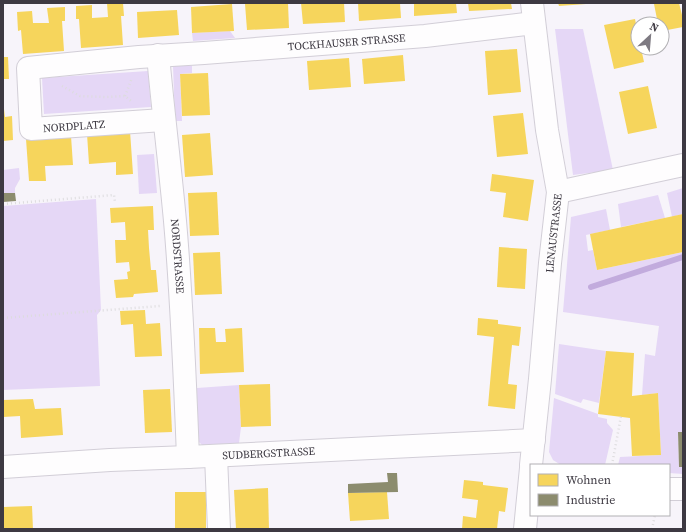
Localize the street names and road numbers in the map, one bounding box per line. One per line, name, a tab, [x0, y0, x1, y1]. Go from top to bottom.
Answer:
street label: TOCKHAUSER STRASSE	[287, 30, 406, 55]
street label: NORDPLATZ	[42, 117, 106, 136]
street label: LENAUSTRASSE	[542, 192, 566, 273]
street label: NORDSTRASSE	[167, 218, 187, 294]
street label: SUDBERGSTRASSE	[222, 444, 316, 463]

